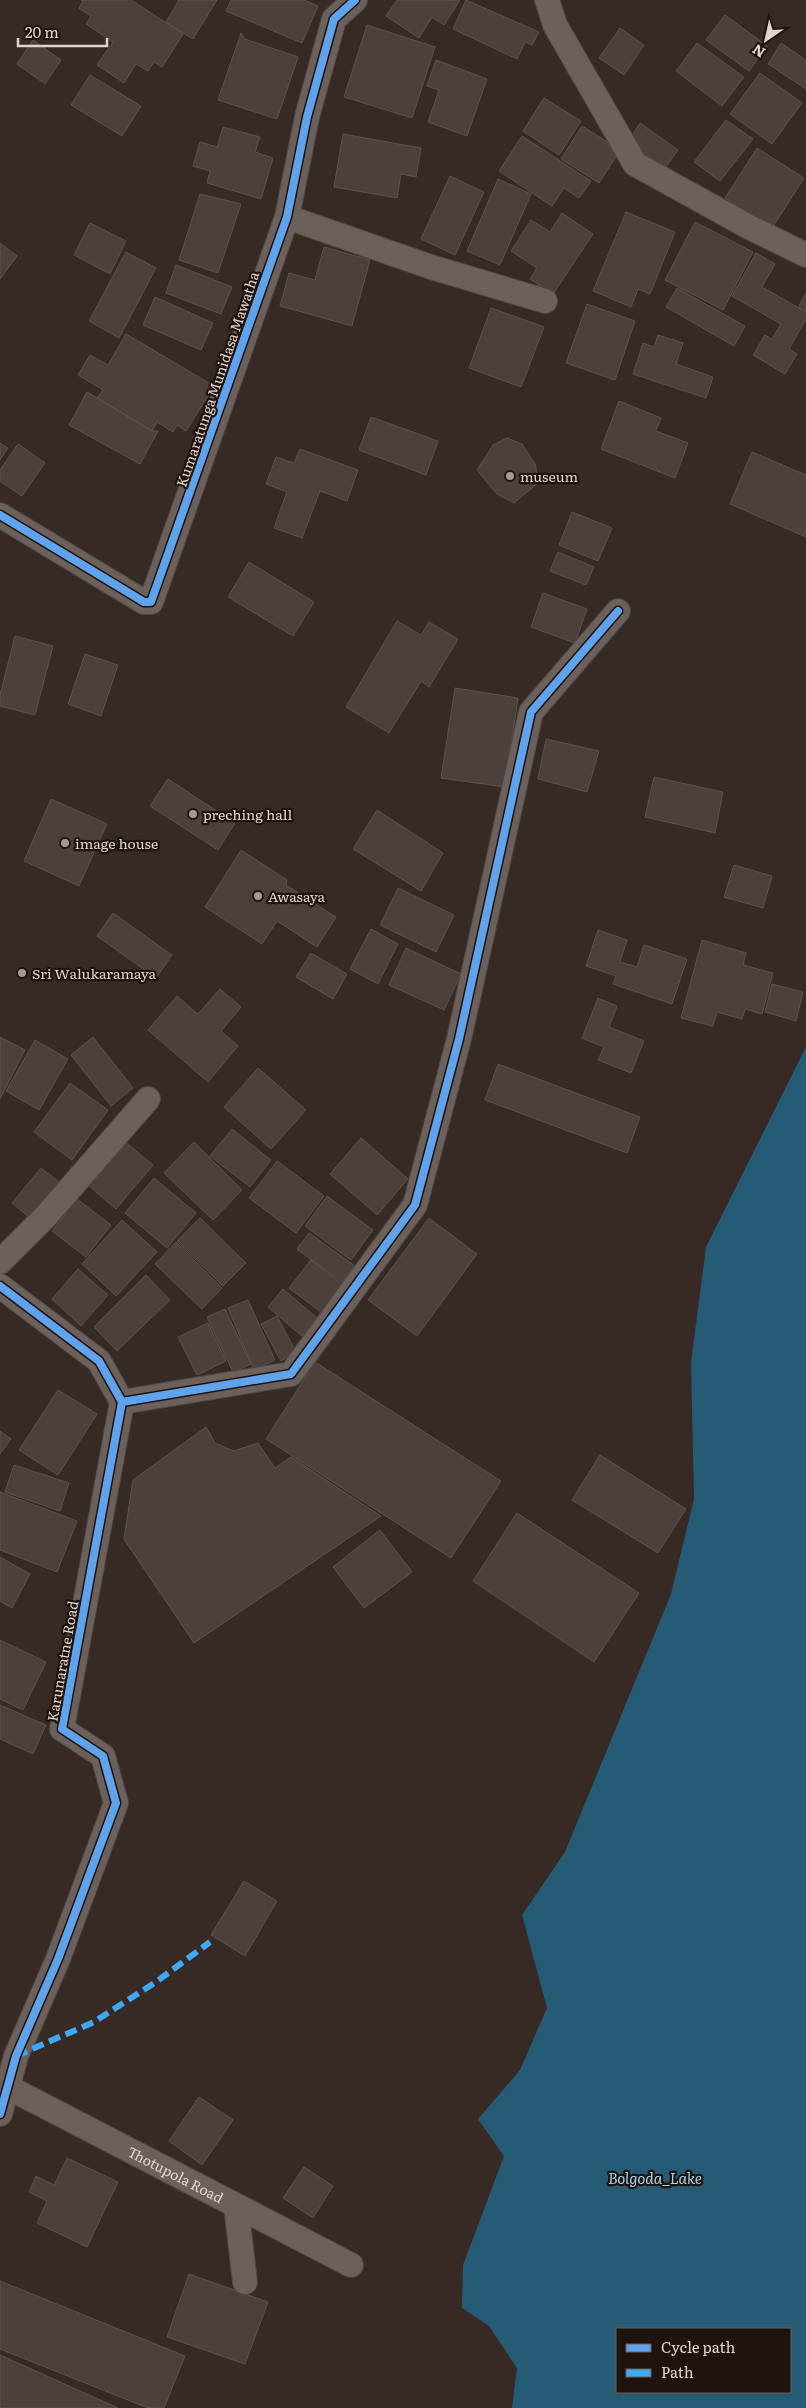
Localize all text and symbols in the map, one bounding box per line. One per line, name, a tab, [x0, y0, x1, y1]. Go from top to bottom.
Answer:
scale bar	[18, 15, 106, 47]
north arrow	[741, 15, 791, 65]
text: 20 m	[25, 20, 59, 43]
text: N	[748, 40, 769, 63]
street label: Kumaratunga Munidasa Mawatha	[171, 268, 263, 489]
place label: museum	[520, 466, 579, 486]
marker: museum	[504, 470, 516, 482]
place label: preching hall	[203, 804, 292, 824]
marker: preching hall	[187, 808, 199, 820]
place label: image house	[75, 833, 158, 853]
marker: image house	[59, 837, 71, 849]
place label: Awasaya	[268, 886, 326, 906]
marker: Awasaya	[252, 890, 264, 902]
place label: Sri Walukaramaya	[32, 963, 157, 983]
marker: Sri Walukaramaya	[16, 967, 28, 979]
street label: Karunaratne Road	[42, 1599, 83, 1723]
street label: Thotupola Road	[124, 2141, 228, 2207]
water label: Bolgoda_Lake	[608, 2166, 702, 2189]
legend	[616, 2328, 791, 2393]
text: Cycle path	[661, 2335, 736, 2358]
text: Path	[661, 2360, 694, 2383]

